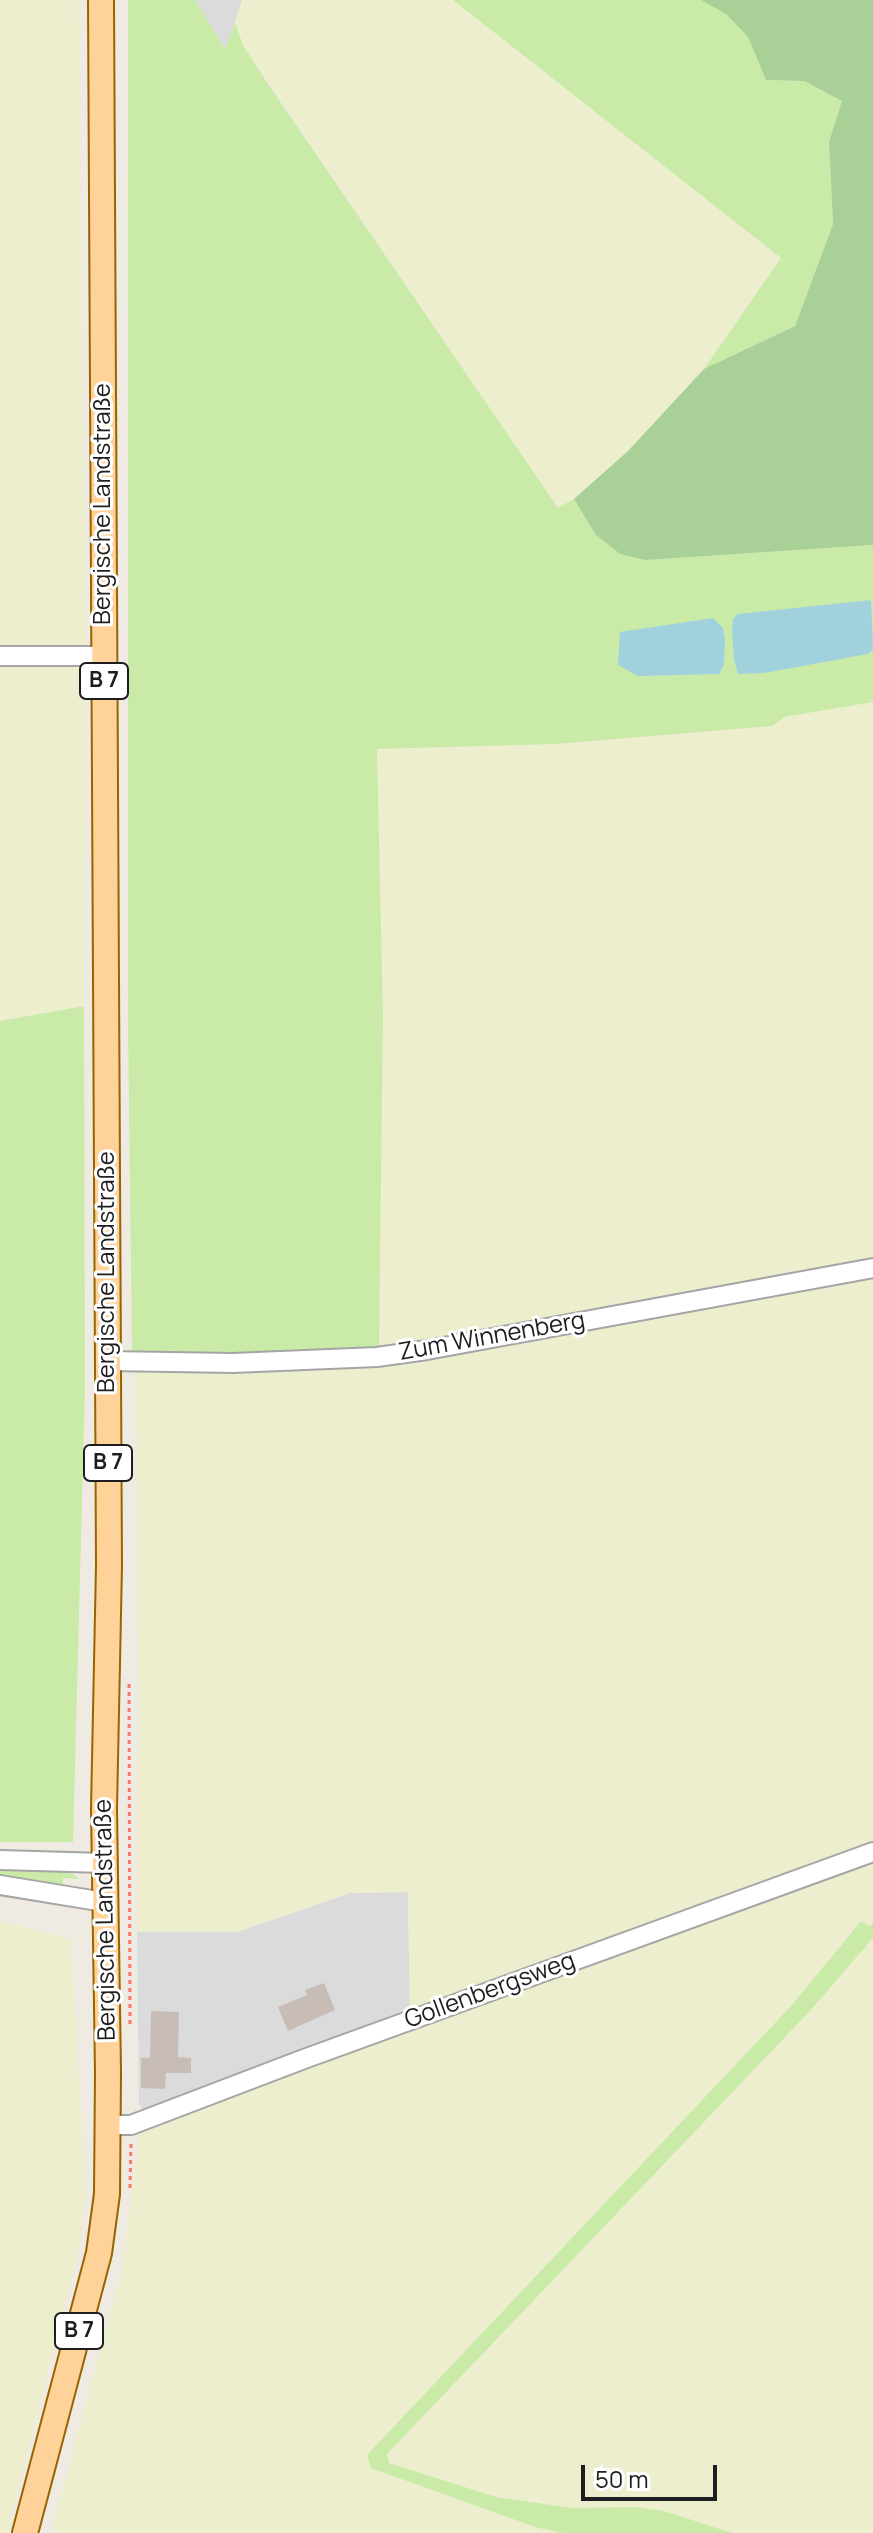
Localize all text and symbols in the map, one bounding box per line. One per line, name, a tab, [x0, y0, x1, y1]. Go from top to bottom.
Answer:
street label: Bergische Landstraße	[89, 383, 117, 625]
road number: B 7	[80, 663, 128, 699]
street label: Bergische Landstraße	[93, 1151, 121, 1393]
street label: Zum Winnenberg	[397, 1306, 587, 1368]
road number: B 7	[84, 1445, 132, 1481]
street label: Bergische Landstraße	[89, 1799, 123, 2041]
street label: Gollenbergsweg	[401, 1947, 579, 2035]
road number: B 7	[55, 2313, 103, 2349]
scale bar	[585, 2449, 721, 2499]
text: 50 m	[595, 2462, 649, 2495]

